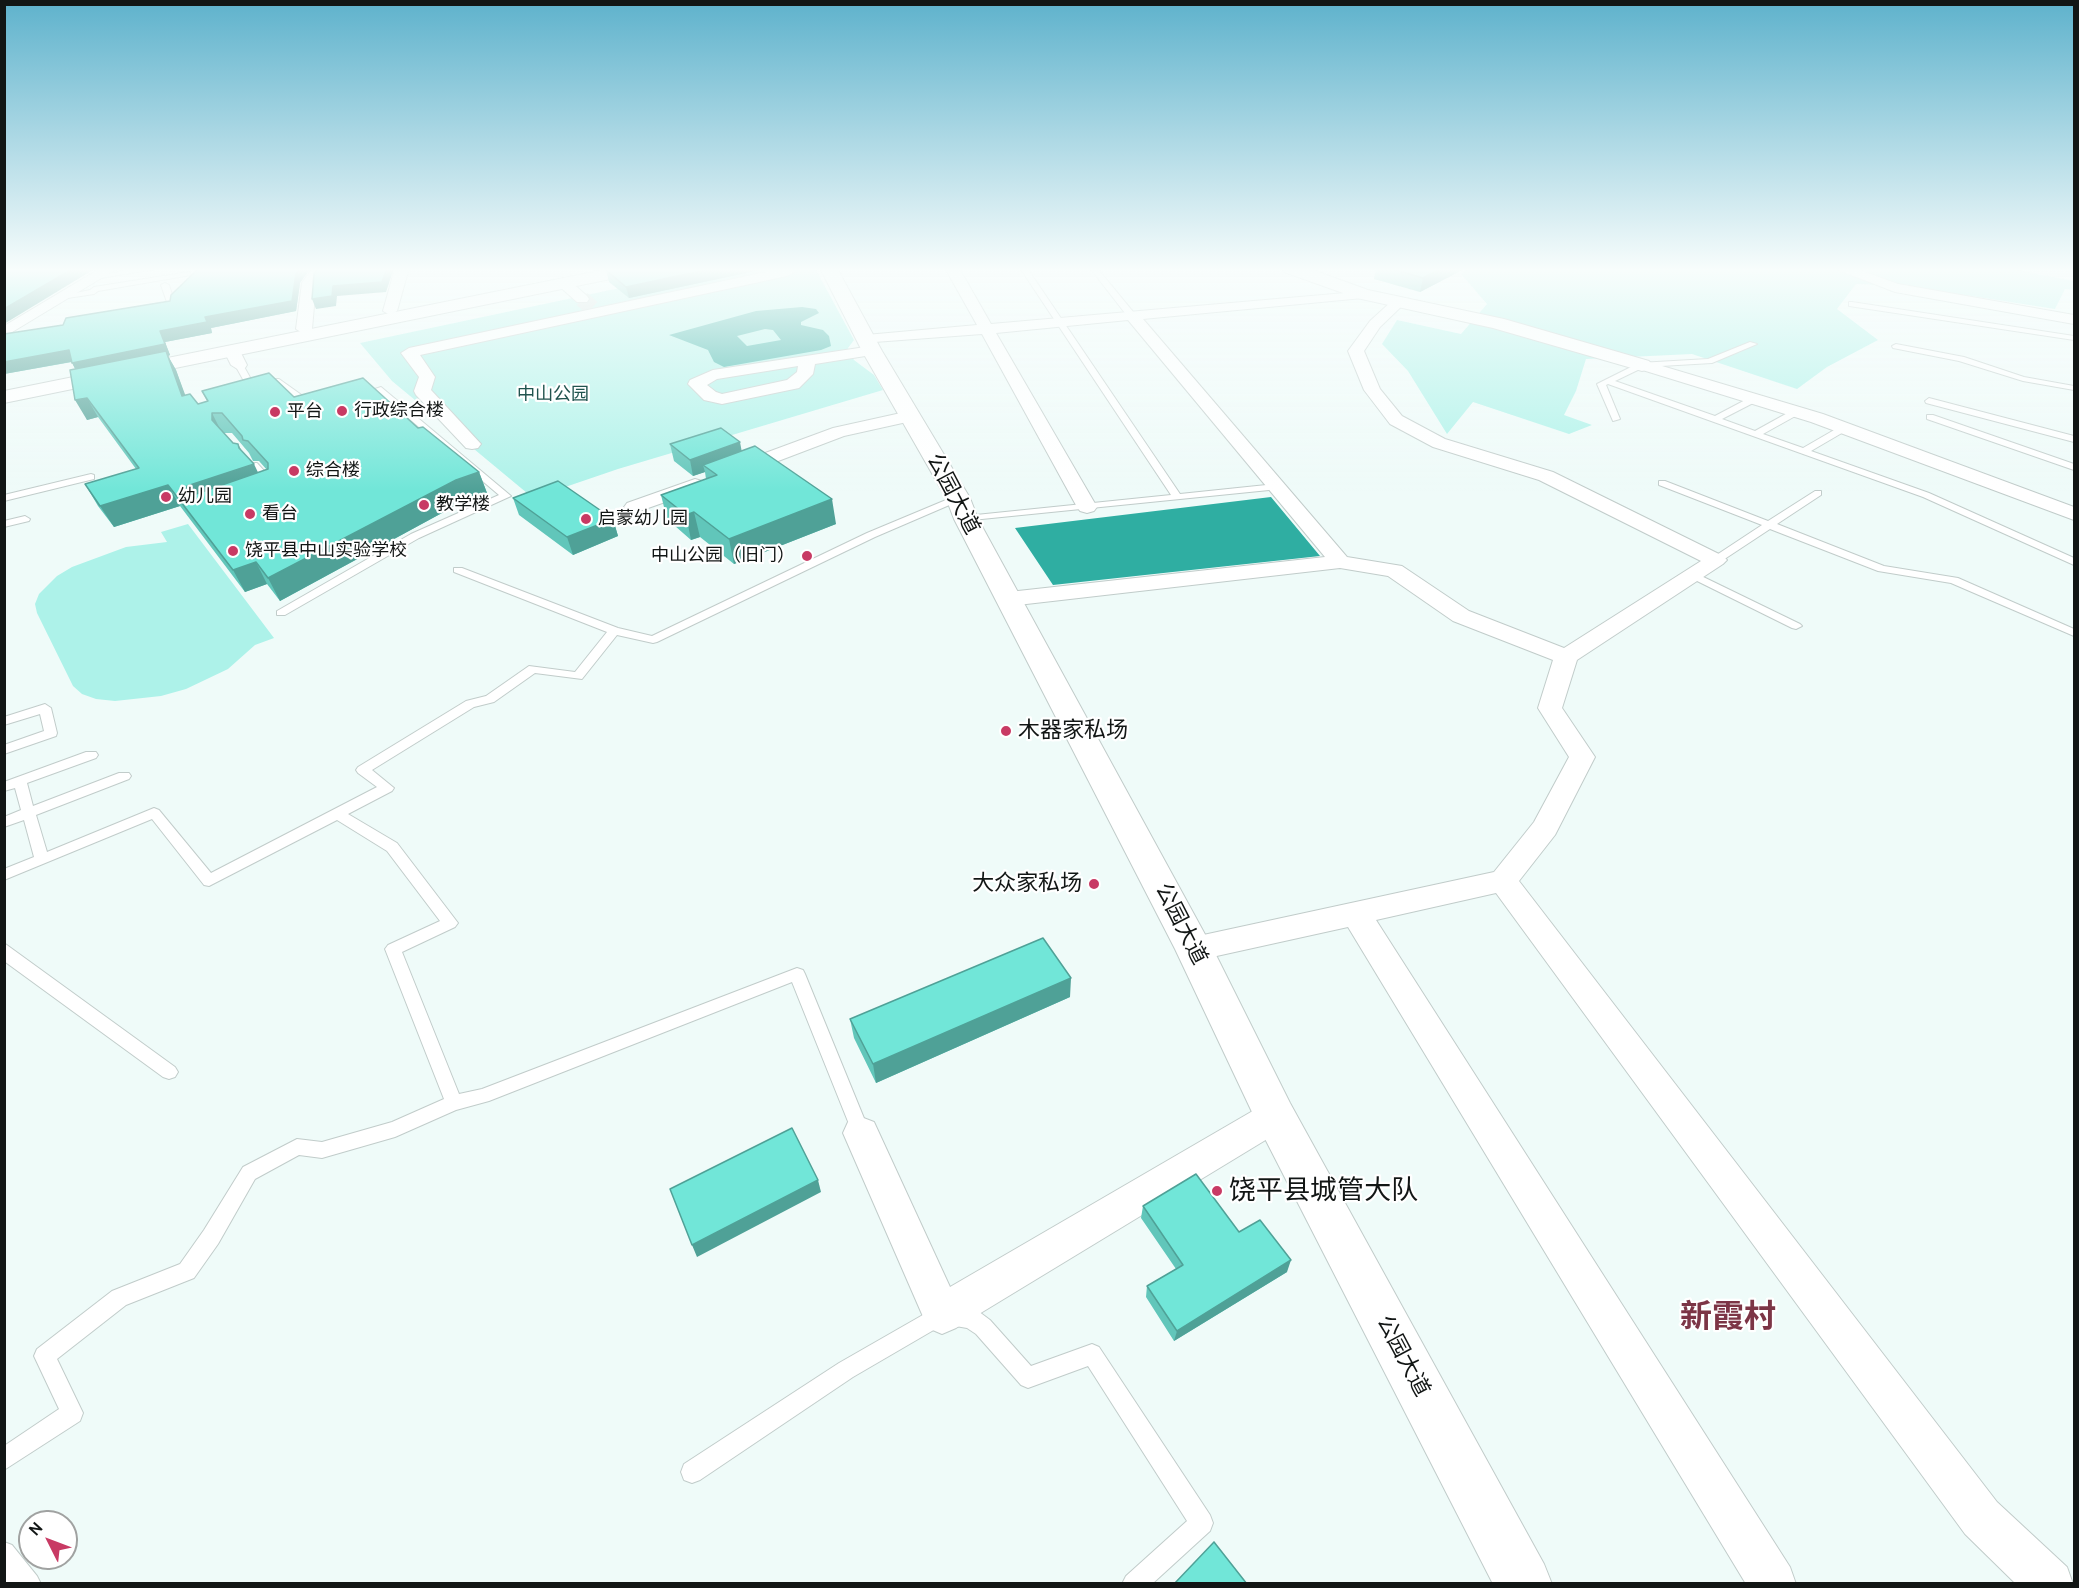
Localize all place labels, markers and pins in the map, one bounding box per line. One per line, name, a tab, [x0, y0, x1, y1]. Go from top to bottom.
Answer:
place label: 行政综合楼	[354, 400, 444, 422]
place label: 平台	[287, 401, 323, 423]
marker: 行政综合楼	[335, 404, 349, 418]
marker: 平台	[268, 405, 282, 419]
place label: 综合楼	[306, 460, 360, 482]
marker: 综合楼	[287, 464, 301, 478]
place label: 幼儿园	[178, 486, 232, 508]
marker: 幼儿园	[159, 490, 173, 504]
place label: 教学楼	[436, 494, 490, 516]
marker: 教学楼	[417, 498, 431, 512]
place label: 看台	[262, 503, 298, 525]
marker: 看台	[243, 507, 257, 521]
place label: 启蒙幼儿园	[598, 508, 688, 530]
marker: 启蒙幼儿园	[579, 512, 593, 526]
place label: 饶平县中山实验学校	[245, 540, 407, 562]
marker: 饶平县中山实验学校	[226, 544, 240, 558]
place label: 中山公园（旧门）	[651, 545, 795, 567]
marker: 中山公园（旧门）	[800, 549, 814, 563]
place label: 木器家私场	[1018, 718, 1128, 744]
marker: 木器家私场	[999, 724, 1013, 738]
place label: 大众家私场	[972, 871, 1082, 897]
marker: 大众家私场	[1087, 877, 1101, 891]
place label: 饶平县城管大队	[1229, 1175, 1418, 1207]
marker: 饶平县城管大队	[1210, 1184, 1224, 1198]

